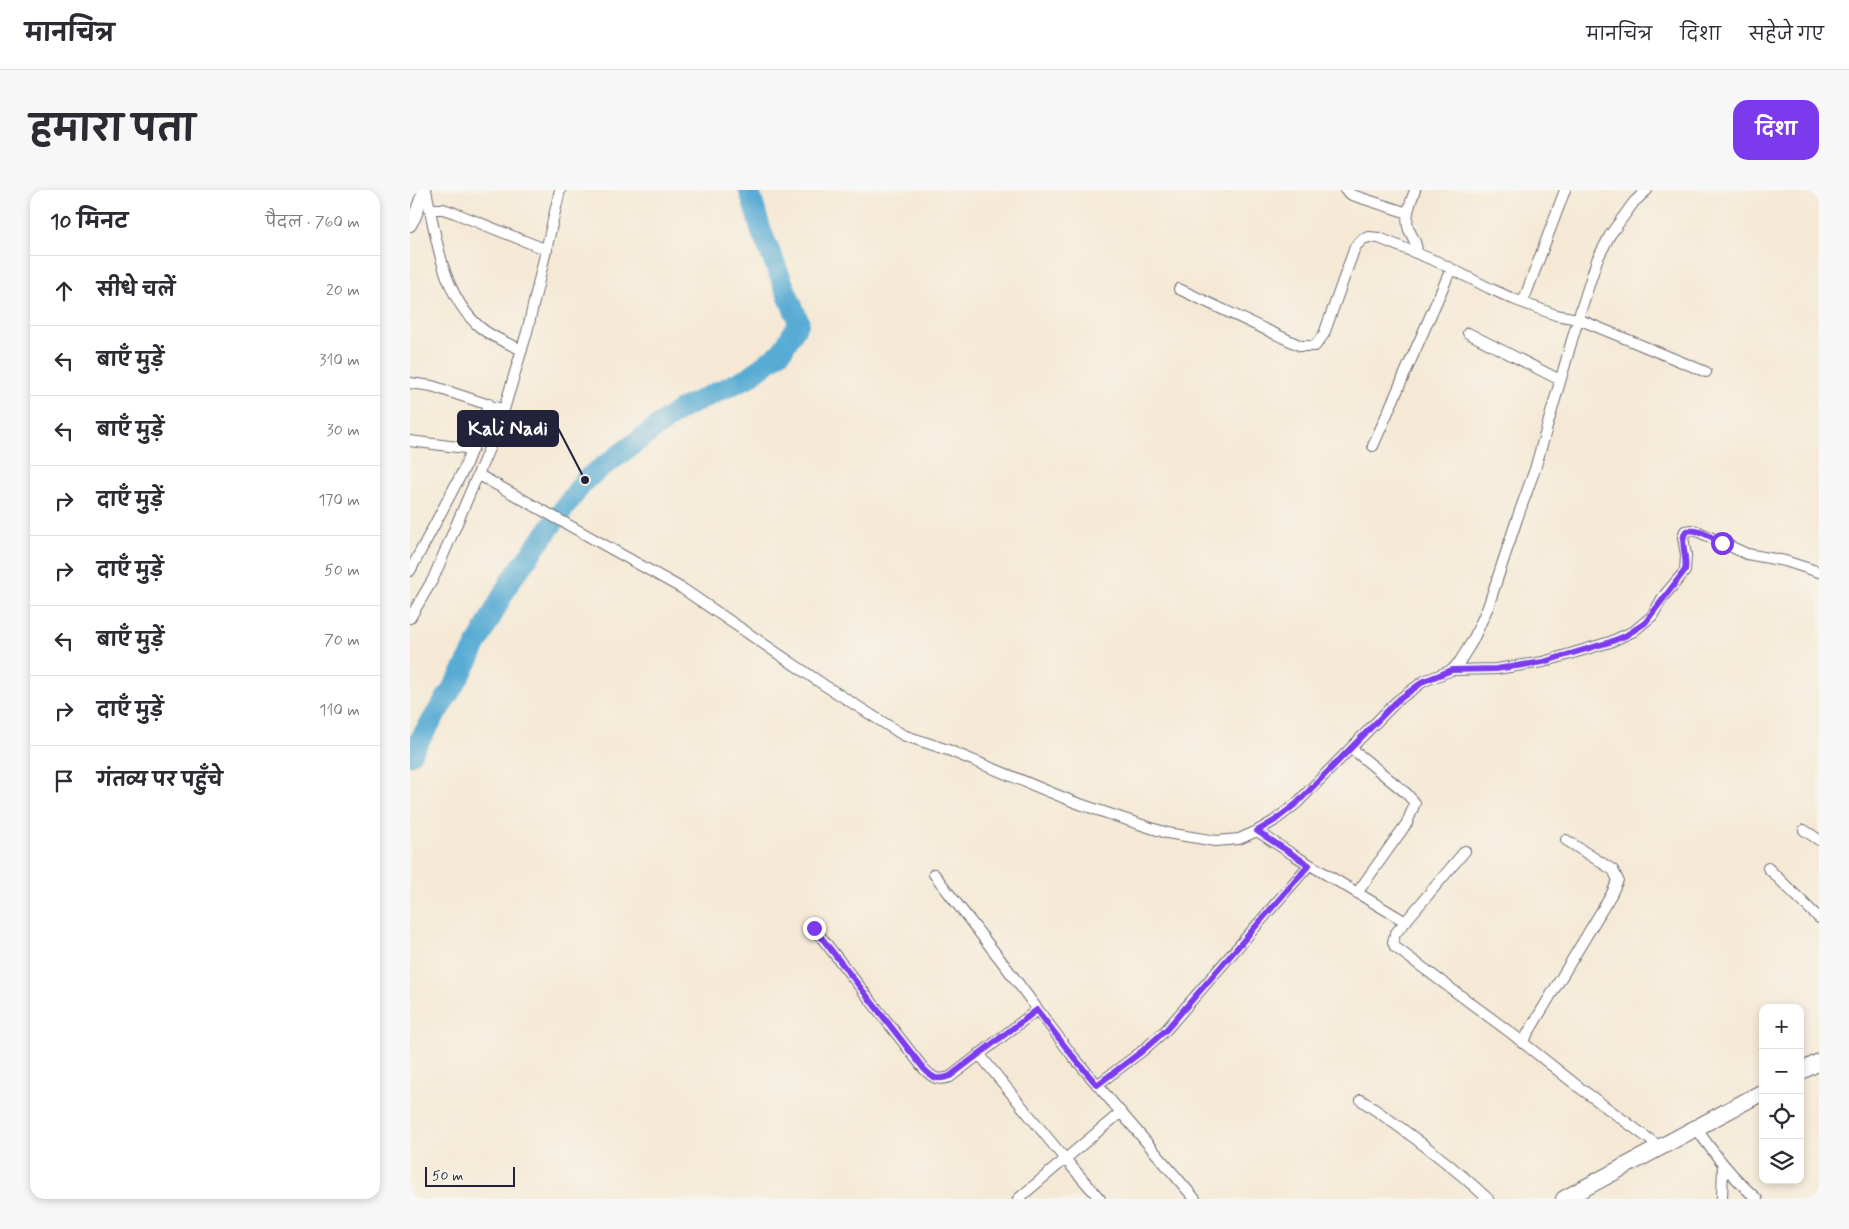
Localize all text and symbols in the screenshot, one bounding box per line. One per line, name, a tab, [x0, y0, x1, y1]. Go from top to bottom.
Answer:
text: मानचित्र	[25, 19, 114, 50]
text: मानचित्र	[1586, 23, 1652, 47]
text: दिशा	[1680, 23, 1721, 47]
text: सहेजे गए	[1749, 23, 1824, 47]
button: दिशा	[1733, 100, 1819, 160]
text: हमारा पता	[30, 107, 195, 153]
text: 10 मिनट	[50, 208, 128, 236]
text: पैदल · 760 m	[265, 212, 360, 233]
icon: ahead	[50, 277, 78, 305]
text: सीधे चलें	[97, 278, 175, 303]
text: 20 m	[326, 280, 360, 301]
icon: left	[50, 347, 78, 375]
text: बाएँ मुड़ें	[97, 348, 164, 373]
text: 310 m	[319, 350, 360, 371]
callout: Kali Nadi	[458, 411, 558, 446]
text: Kali Nadi	[468, 416, 548, 443]
icon: left	[50, 417, 78, 445]
text: बाएँ मुड़ें	[97, 418, 164, 443]
text: 30 m	[327, 420, 360, 441]
icon: right	[50, 487, 78, 515]
text: दाएँ मुड़ें	[97, 488, 163, 513]
text: 170 m	[318, 490, 360, 511]
route start	[1711, 532, 1734, 555]
icon: right	[50, 557, 78, 585]
text: दाएँ मुड़ें	[97, 558, 163, 583]
text: 50 m	[324, 560, 360, 581]
icon: left	[50, 627, 78, 655]
text: बाएँ मुड़ें	[97, 628, 164, 653]
text: 70 m	[324, 630, 360, 651]
icon: right	[50, 697, 78, 725]
text: दाएँ मुड़ें	[97, 698, 163, 723]
text: 110 m	[319, 700, 360, 721]
icon: arrive	[50, 767, 78, 795]
text: गंतव्य पर पहुँचे	[97, 768, 223, 793]
route end	[803, 917, 826, 940]
map controls	[1759, 1004, 1804, 1184]
button: +	[1759, 1004, 1804, 1049]
button: −	[1759, 1049, 1804, 1094]
button: locate	[1759, 1094, 1804, 1139]
button: layers	[1759, 1139, 1804, 1184]
scale bar	[425, 1164, 515, 1187]
text: 50 m	[432, 1167, 463, 1185]

